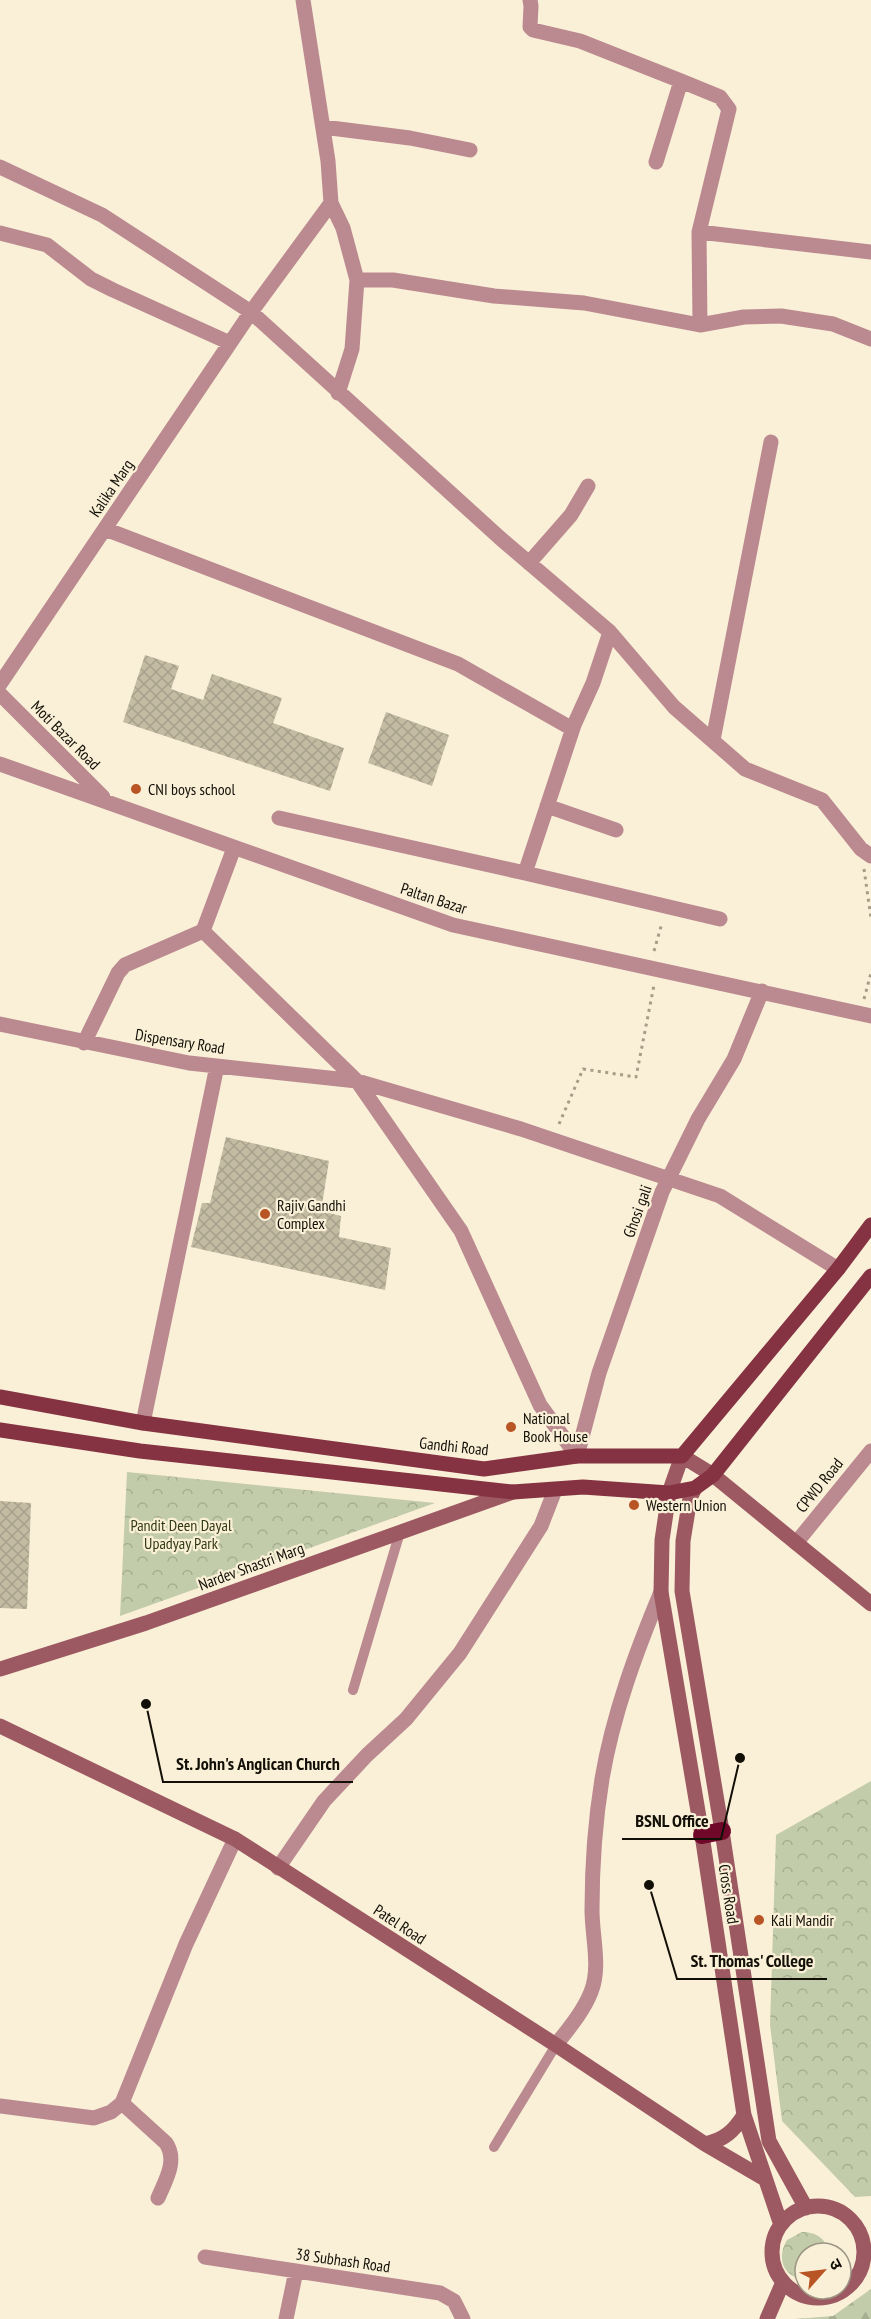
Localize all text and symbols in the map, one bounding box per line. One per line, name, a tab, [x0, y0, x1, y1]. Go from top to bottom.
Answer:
street label: Kalika Marg	[85, 455, 137, 521]
street label: Moti Bazar Road	[27, 696, 105, 774]
place label: CNI boys school	[148, 779, 236, 799]
marker: CNI boys school	[129, 782, 143, 796]
street label: Paltan Bazar	[398, 878, 470, 918]
street label: Dispensary Road	[134, 1024, 226, 1058]
street label: Ghosi gali	[618, 1182, 656, 1240]
place label: Rajiv Gandhi Complex	[277, 1195, 346, 1233]
marker: Rajiv Gandhi Complex	[258, 1207, 272, 1221]
place label: National Book House	[523, 1408, 588, 1446]
marker: National Book House	[504, 1420, 518, 1434]
street label: Gandhi Road	[418, 1432, 490, 1460]
street label: CPWD Road	[791, 1454, 847, 1516]
place label: Western Union	[646, 1495, 727, 1515]
marker: Western Union	[627, 1498, 641, 1512]
park label: Pandit Deen Dayal Upadyay Park	[130, 1515, 232, 1553]
street label: Nardev Shastri Marg	[195, 1538, 307, 1594]
callout: St. John's Anglican Church	[163, 1746, 353, 1782]
text: St. John's Anglican Church	[176, 1752, 340, 1775]
callout: BSNL Office	[622, 1803, 721, 1839]
text: BSNL Office	[635, 1809, 709, 1832]
street label: Cross Road	[714, 1863, 744, 1925]
street label: Patel Road	[370, 1900, 430, 1948]
place label: Kali Mandir	[771, 1910, 835, 1930]
marker: Kali Mandir	[752, 1913, 766, 1927]
callout: St. Thomas' College	[677, 1943, 827, 1979]
text: St. Thomas' College	[690, 1949, 814, 1972]
north arrow	[793, 2241, 853, 2301]
street label: 38 Subhash Road	[295, 2243, 392, 2277]
text: उ	[825, 2255, 848, 2273]

